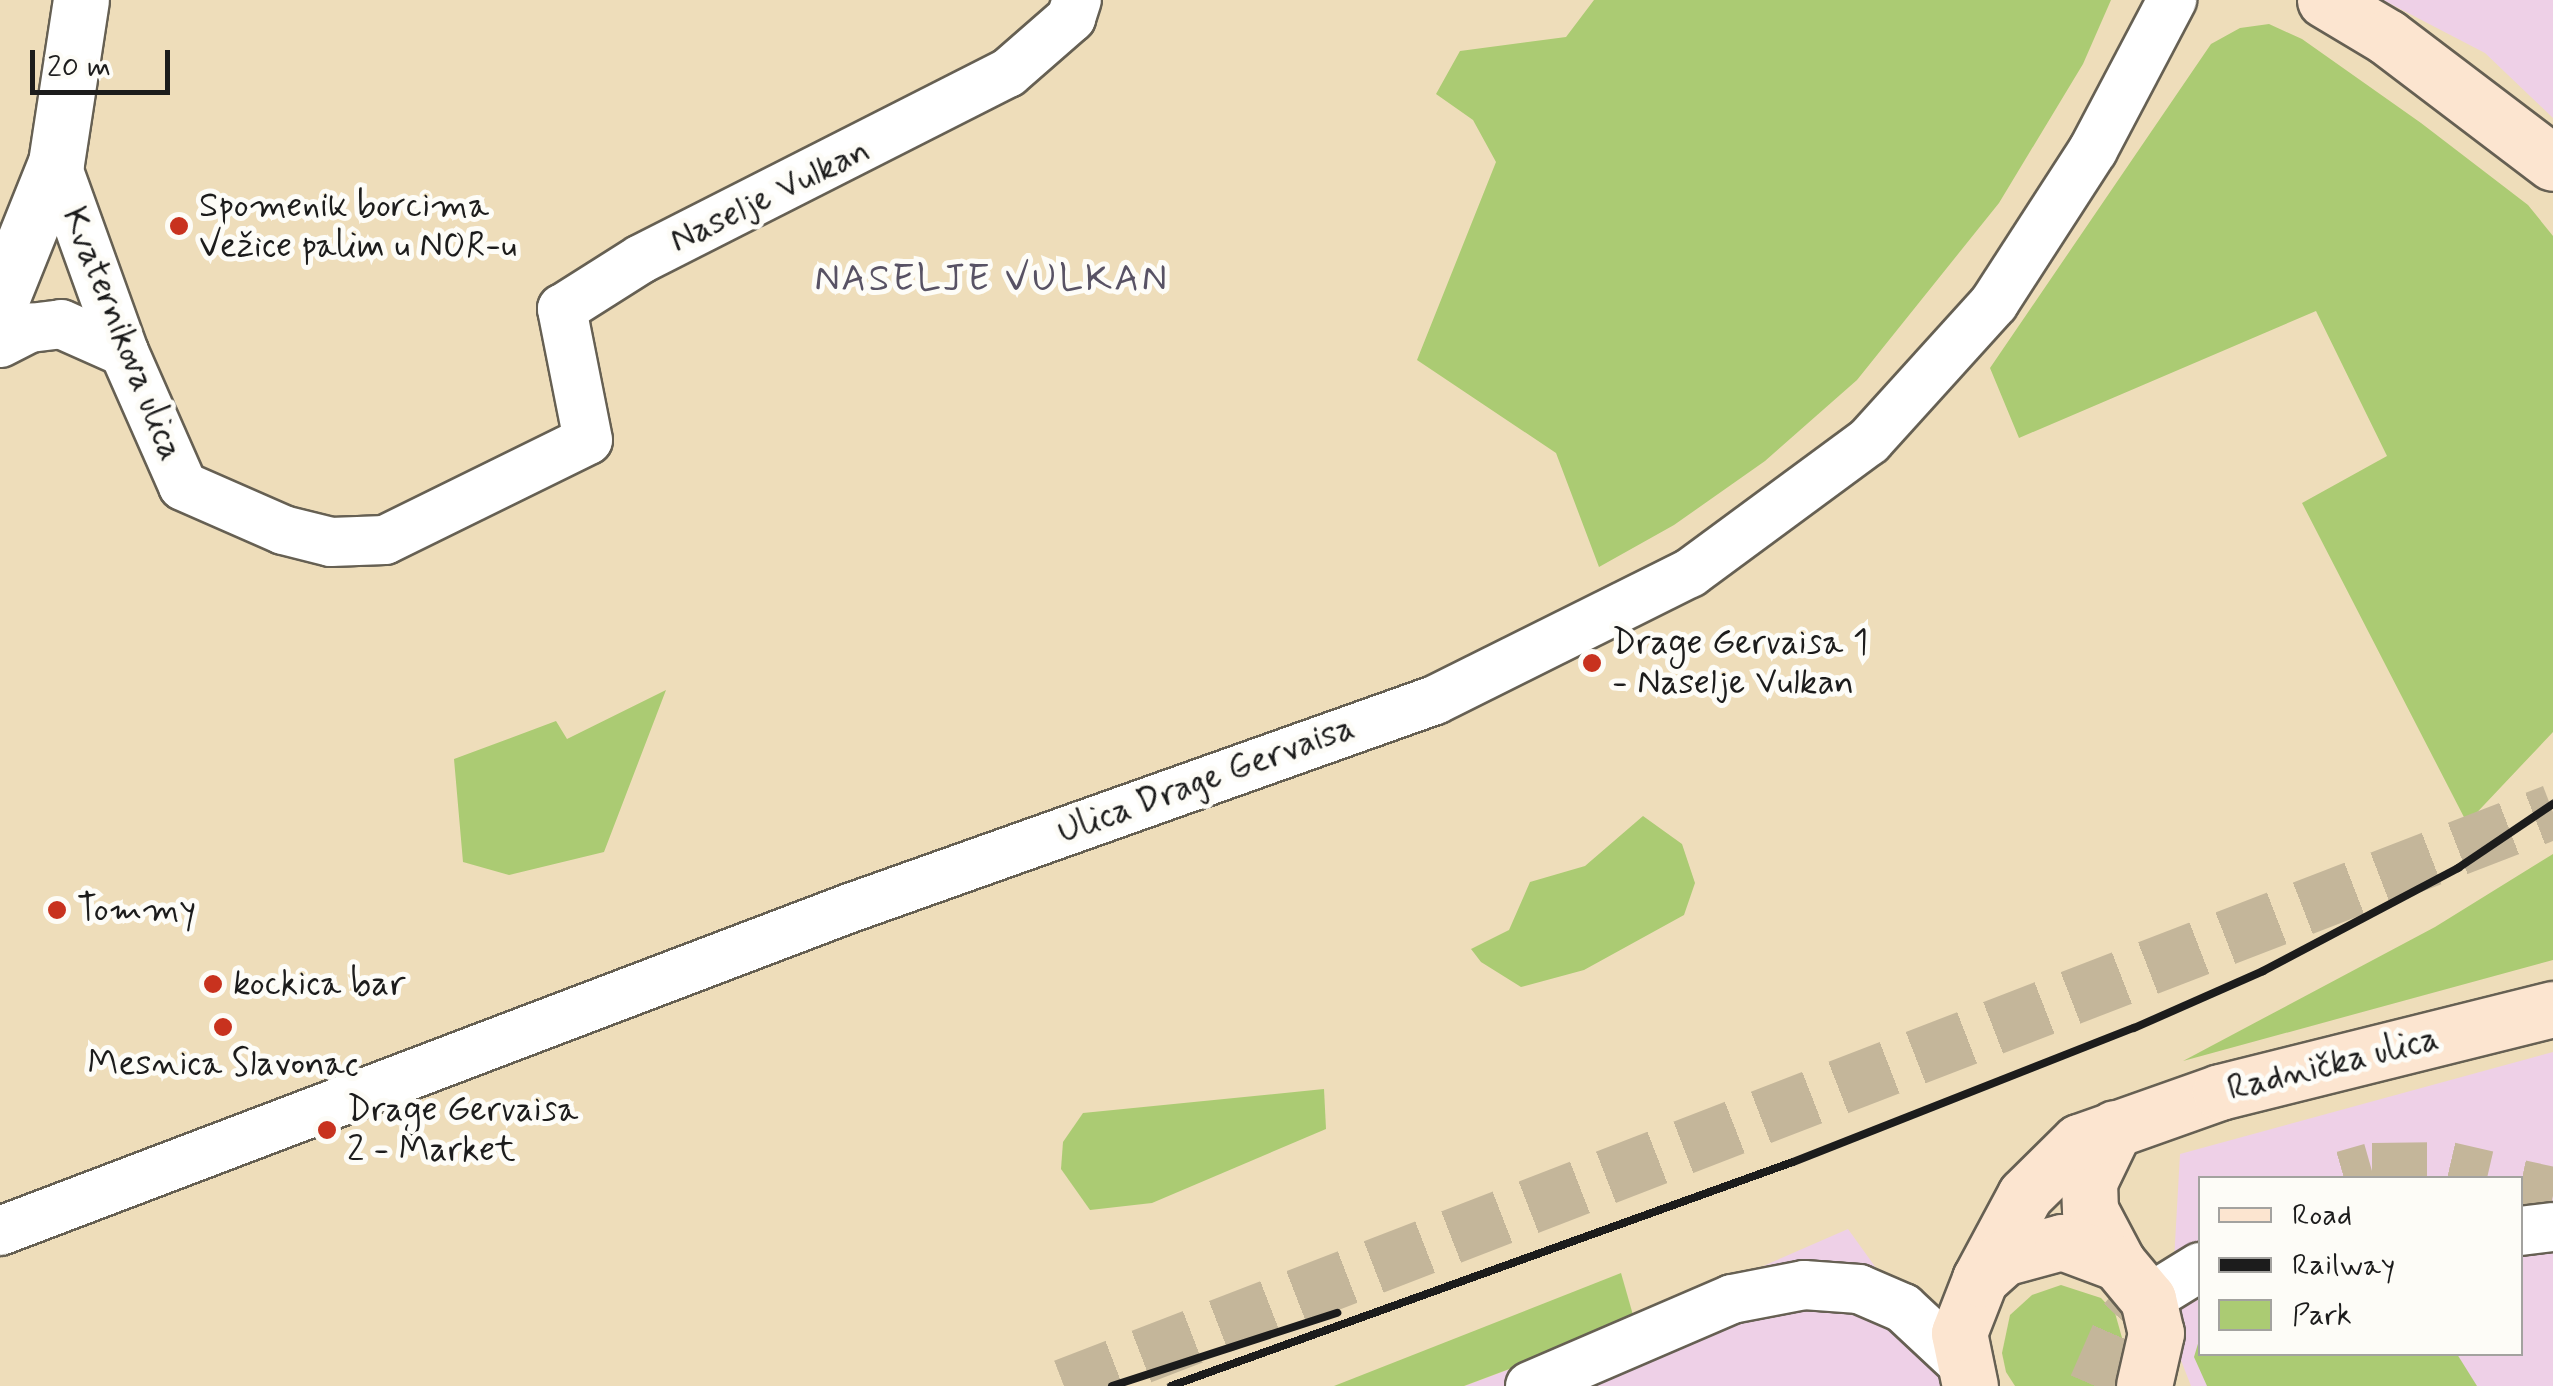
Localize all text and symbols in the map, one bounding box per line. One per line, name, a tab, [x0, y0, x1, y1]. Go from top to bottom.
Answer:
scale bar	[35, 30, 175, 92]
text: 20 m	[47, 48, 111, 87]
street label: Naselje Vulkan	[664, 130, 876, 262]
place label: Spomenik borcima Vežice palim u NOR-u	[199, 185, 515, 267]
street label: Kvaternikova ulica	[51, 200, 193, 468]
marker: Spomenik borcima Vežice palim u NOR-u	[168, 215, 190, 237]
district label: NASELJE VULKAN	[818, 257, 1166, 303]
place label: Drage Gervaisa 1 - Naselje Vulkan	[1612, 622, 1865, 704]
marker: Drage Gervaisa 1 - Naselje Vulkan	[1581, 652, 1603, 674]
street label: Ulica Drage Gervaisa	[1052, 707, 1360, 853]
place label: Tommy	[77, 889, 196, 931]
marker: Tommy	[46, 899, 68, 921]
place label: kockica bar	[233, 963, 400, 1005]
marker: kockica bar	[202, 973, 224, 995]
marker: Mesnica Slavonac	[212, 1016, 234, 1038]
street label: Radnička ulica	[2221, 1017, 2445, 1111]
place label: Mesnica Slavonac	[86, 1043, 360, 1085]
place label: Drage Gervaisa 2 - Market	[347, 1089, 575, 1171]
marker: Drage Gervaisa 2 - Market	[316, 1119, 338, 1141]
legend	[2198, 1176, 2523, 1356]
text: Road	[2292, 1196, 2352, 1235]
text: Railway	[2292, 1246, 2395, 1285]
text: Park	[2292, 1296, 2352, 1335]

